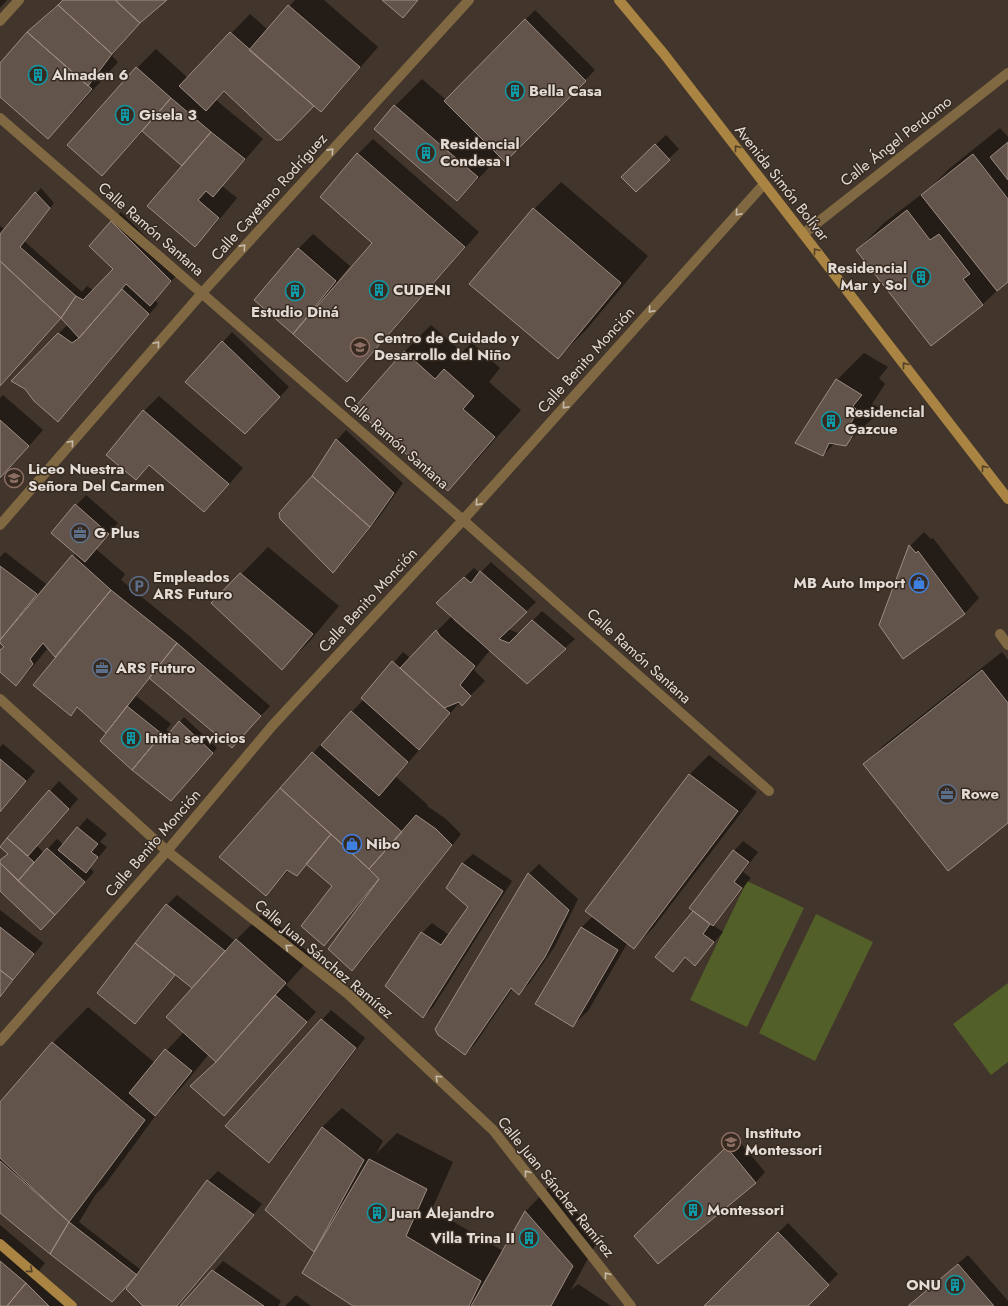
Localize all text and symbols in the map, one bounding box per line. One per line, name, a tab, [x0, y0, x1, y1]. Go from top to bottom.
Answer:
building icon: Almaden 6	[27, 64, 49, 86]
place label: Almaden 6	[51, 64, 128, 86]
building icon: Bella Casa	[504, 80, 526, 102]
place label: Bella Casa	[529, 80, 602, 102]
street label: Calle Ángel Perdomo	[836, 91, 956, 191]
building icon: Gisela 3	[114, 104, 136, 126]
place label: Gisela 3	[139, 104, 197, 126]
street label: Avenida Simón Bolívar	[729, 120, 835, 247]
street label: Calle Cayetano Rodríguez	[206, 128, 332, 265]
place label: Residencial Condesa I	[440, 133, 519, 172]
building icon: Residencial Condesa I	[415, 142, 437, 164]
one-way arrow	[735, 146, 742, 153]
one-way arrow	[326, 149, 333, 156]
street label: Calle Ramón Santana	[93, 177, 209, 281]
one-way arrow	[736, 208, 743, 216]
one-way arrow	[238, 245, 245, 252]
one-way arrow	[814, 249, 821, 256]
place label: Residencial Mar y Sol	[828, 257, 907, 296]
building icon: Residencial Mar y Sol	[910, 266, 932, 288]
building icon: CUDENI	[368, 279, 390, 301]
place label: CUDENI	[393, 279, 451, 301]
building icon: Estudio Diná	[284, 280, 306, 302]
place label: Estudio Diná	[251, 301, 339, 323]
street label: Calle Benito Monción	[532, 302, 640, 418]
one-way arrow	[649, 305, 656, 312]
place label: Centro de Cuidado y Desarrollo del Niño	[374, 327, 519, 366]
school or university icon: Centro de Cuidado y Desarrollo del Niño	[349, 336, 371, 358]
one-way arrow	[152, 342, 159, 349]
one-way arrow	[902, 363, 909, 370]
street label: Calle Ramón Santana	[338, 390, 454, 494]
place label: Residencial Gazcue	[845, 401, 924, 440]
one-way arrow	[562, 402, 569, 409]
building icon: Residencial Gazcue	[820, 410, 842, 432]
one-way arrow	[67, 440, 74, 447]
place label: Liceo Nuestra Señora Del Carmen	[28, 458, 165, 497]
one-way arrow	[981, 465, 989, 472]
school or university icon: Liceo Nuestra Señora Del Carmen	[3, 467, 25, 489]
one-way arrow	[475, 498, 482, 506]
office icon: G Plus	[69, 522, 91, 544]
place label: G Plus	[94, 522, 140, 544]
street label: Calle Benito Monción	[314, 543, 422, 657]
place label: Empleados ARS Futuro	[152, 566, 233, 605]
place label: MB Auto Import	[794, 572, 905, 594]
shop icon: MB Auto Import	[908, 572, 930, 594]
parking icon: Empleados ARS Futuro	[128, 575, 150, 597]
street label: Calle Ramón Santana	[582, 603, 696, 709]
office icon: ARS Futuro	[91, 657, 113, 679]
place label: ARS Futuro	[115, 657, 196, 679]
building icon: Initia servicios	[120, 727, 142, 749]
place label: Initia servicios	[145, 727, 246, 749]
office icon: Rowe	[936, 783, 958, 805]
place label: Rowe	[961, 783, 1000, 805]
street label: Calle Benito Monción	[100, 784, 206, 902]
shop icon: Nibo	[341, 833, 363, 855]
place label: Nibo	[366, 833, 400, 855]
street label: Calle Juan Sánchez Ramírez	[250, 894, 398, 1024]
one-way arrow	[285, 944, 292, 951]
one-way arrow	[435, 1076, 443, 1083]
street label: Calle Juan Sánchez Ramírez	[492, 1112, 620, 1262]
place label: Instituto Montessori	[745, 1122, 822, 1161]
school or university icon: Instituto Montessori	[720, 1131, 742, 1153]
one-way arrow	[524, 1170, 531, 1177]
building icon: Montessori	[682, 1199, 704, 1221]
place label: Montessori	[707, 1199, 784, 1221]
building icon: Juan Alejandro	[366, 1202, 388, 1224]
place label: Juan Alejandro	[388, 1202, 494, 1224]
place label: Villa Trina II	[430, 1227, 515, 1249]
building icon: Villa Trina II	[518, 1227, 540, 1249]
one-way arrow	[25, 1265, 32, 1272]
one-way arrow	[604, 1273, 611, 1280]
place label: ONU	[906, 1274, 941, 1296]
building icon: ONU	[944, 1274, 966, 1296]

